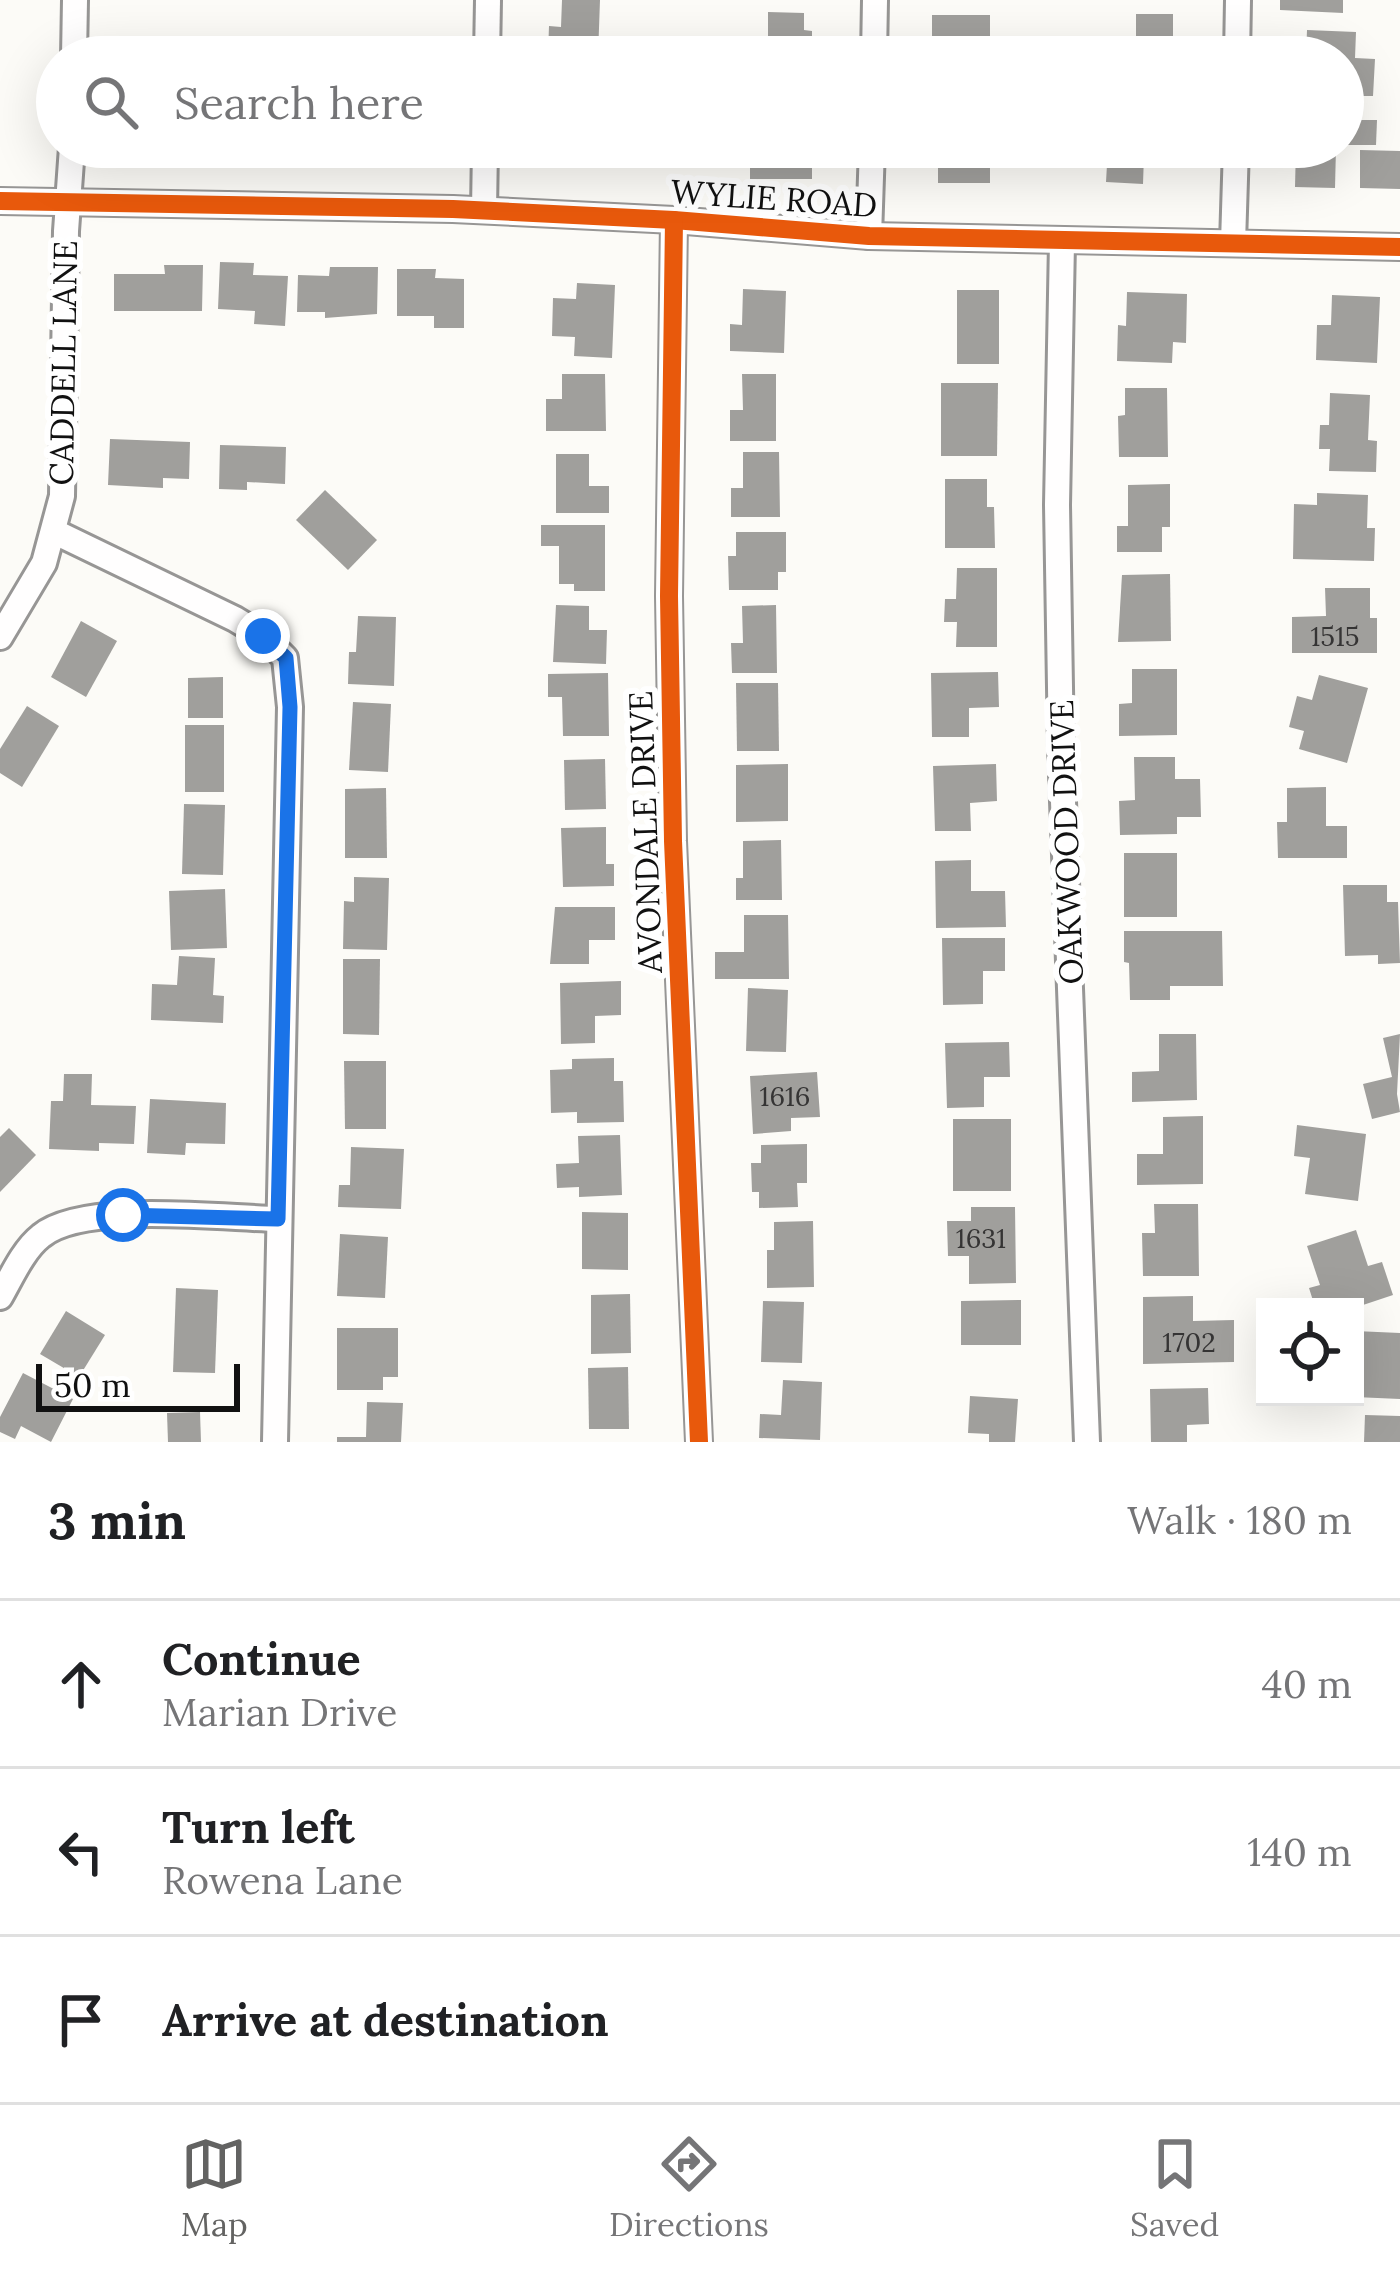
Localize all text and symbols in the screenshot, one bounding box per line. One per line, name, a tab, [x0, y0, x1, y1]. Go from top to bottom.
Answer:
search box	[36, 36, 1364, 168]
icon: search	[78, 69, 144, 135]
text: Search here	[174, 74, 424, 131]
street label: WYLIE ROAD	[669, 170, 879, 226]
street label: CADDELL LANE	[40, 240, 86, 486]
route end	[236, 609, 290, 663]
house number: 1515	[1310, 619, 1360, 653]
street label: AVONDALE DRIVE	[619, 690, 671, 975]
street label: OAKWOOD DRIVE	[1040, 699, 1092, 985]
house number: 1616	[760, 1079, 810, 1113]
route start	[96, 1188, 150, 1242]
house number: 1631	[956, 1221, 1006, 1255]
map controls	[1256, 1298, 1364, 1406]
button: locate	[1256, 1298, 1364, 1406]
house number: 1702	[1162, 1325, 1216, 1359]
scale bar	[36, 1358, 240, 1411]
text: 50 m	[54, 1364, 131, 1406]
text: 3 min	[48, 1488, 186, 1553]
text: Walk · 180 m	[1127, 1495, 1352, 1545]
text: Continue	[162, 1630, 361, 1687]
icon: ahead	[48, 1651, 114, 1717]
text: 40 m	[1262, 1659, 1352, 1709]
text: Marian Drive	[162, 1687, 397, 1737]
text: Turn left	[162, 1798, 355, 1855]
icon: left	[48, 1819, 114, 1885]
text: 140 m	[1247, 1827, 1352, 1877]
text: Rowena Lane	[162, 1855, 403, 1905]
icon: arrive	[48, 1987, 114, 2053]
text: Arrive at destination	[162, 1991, 609, 2048]
tab: Map	[181, 2131, 248, 2245]
tab: Directions	[609, 2131, 769, 2245]
tab: Saved	[1130, 2131, 1219, 2245]

